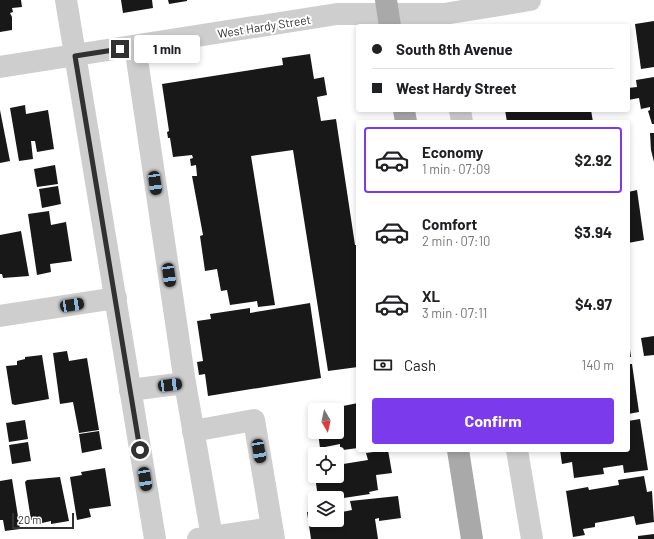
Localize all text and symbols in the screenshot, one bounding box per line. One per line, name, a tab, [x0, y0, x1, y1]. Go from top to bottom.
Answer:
street label: West Hardy Street	[216, 12, 312, 40]
callout: 1 min	[134, 35, 200, 63]
route end	[111, 40, 129, 58]
text: South 8th Avenue	[396, 40, 513, 58]
text: 1 min	[153, 41, 181, 57]
text: West Hardy Street	[396, 79, 517, 97]
icon: car	[374, 142, 410, 178]
text: Economy	[422, 143, 483, 161]
text: $2.92	[575, 151, 612, 169]
text: 1 min · 07:09	[422, 161, 490, 177]
car	[147, 170, 163, 196]
icon: car	[374, 214, 410, 250]
text: Comfort	[422, 215, 477, 233]
text: $3.94	[574, 223, 612, 241]
text: 2 min · 07:10	[422, 233, 490, 249]
car	[161, 262, 177, 288]
icon: car	[374, 286, 410, 322]
text: XL	[422, 287, 440, 305]
text: $4.97	[575, 295, 612, 313]
car	[59, 297, 85, 313]
text: 3 min · 07:11	[422, 305, 487, 321]
icon: cash	[372, 354, 394, 376]
text: Cash	[404, 356, 436, 374]
text: 140 m	[582, 357, 614, 373]
car	[157, 378, 183, 392]
button: Confirm	[372, 398, 614, 444]
north arrow	[308, 403, 344, 439]
map controls	[308, 403, 344, 527]
car	[251, 438, 267, 464]
route start	[131, 441, 149, 459]
button: locate	[308, 447, 344, 483]
car	[137, 466, 153, 492]
button: layers	[308, 491, 344, 527]
scale bar	[12, 511, 74, 530]
text: 20 m	[18, 513, 41, 526]

